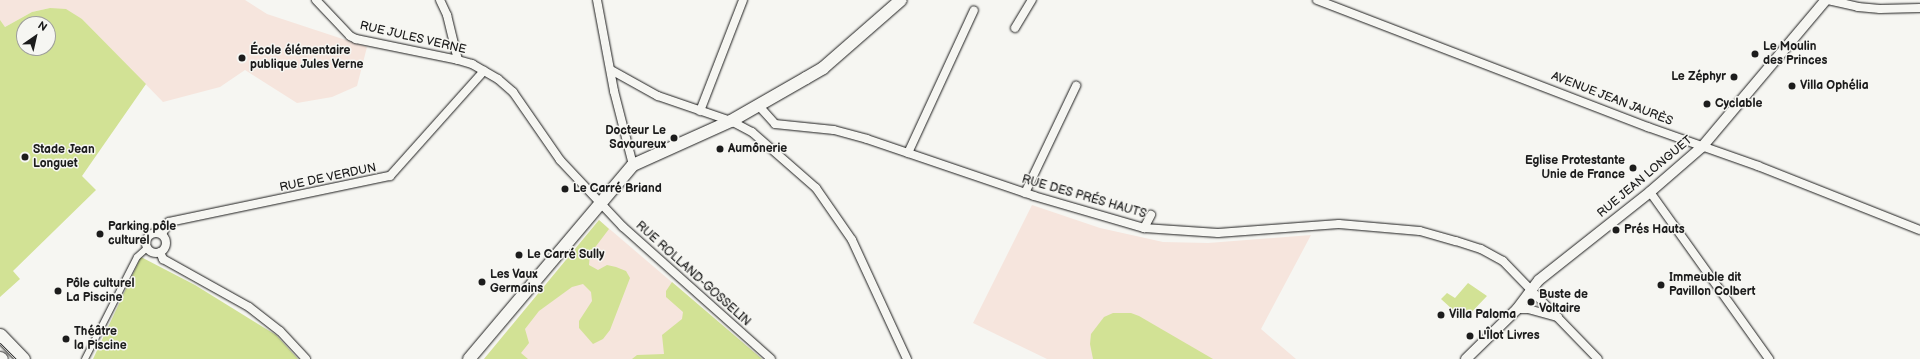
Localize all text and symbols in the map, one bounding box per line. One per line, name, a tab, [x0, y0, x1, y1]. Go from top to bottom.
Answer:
north arrow	[16, 16, 56, 56]
text: N	[35, 19, 49, 34]
street label: RUE JULES VERNE	[358, 19, 468, 57]
place label: Le Moulin des Princes	[1763, 40, 1827, 68]
place label: École élémentaire publique Jules Verne	[250, 44, 364, 72]
marker: Le Moulin des Princes	[1750, 49, 1760, 59]
marker: École élémentaire publique Jules Verne	[237, 53, 247, 63]
street label: AVENUE JEAN JAURÈS	[1549, 69, 1675, 129]
place label: Le Zéphyr	[1671, 70, 1726, 84]
marker: Le Zéphyr	[1729, 72, 1739, 82]
place label: Villa Ophélia	[1800, 79, 1869, 93]
marker: Villa Ophélia	[1787, 81, 1797, 91]
place label: Cyclable	[1715, 97, 1762, 111]
marker: Cyclable	[1702, 99, 1712, 109]
place label: Docteur Le Savoureux	[605, 124, 666, 152]
marker: Docteur Le Savoureux	[669, 133, 679, 143]
street label: RUE JEAN LONGUET	[1594, 133, 1696, 221]
place label: Aumônerie	[728, 142, 787, 156]
place label: Stade Jean Longuet	[33, 143, 95, 171]
marker: Aumônerie	[715, 144, 725, 154]
marker: Stade Jean Longuet	[20, 152, 30, 162]
place label: Eglise Protestante Unie de France	[1525, 154, 1625, 182]
street label: RUE DE VERDUN	[278, 161, 378, 195]
marker: Eglise Protestante Unie de France	[1628, 163, 1638, 173]
street label: RUE DES PRÉS HAUTS	[1020, 172, 1148, 222]
place label: Le Carré Briand	[573, 182, 662, 196]
marker: Le Carré Briand	[560, 184, 570, 194]
street label: RUE ROLLAND-GOSSELIN	[633, 219, 753, 329]
place label: Parking pôle culturel	[108, 220, 176, 248]
place label: Prés Hauts	[1624, 223, 1685, 237]
marker: Prés Hauts	[1611, 225, 1621, 235]
marker: Parking pôle culturel	[95, 229, 105, 239]
place label: Le Carré Sully	[527, 248, 604, 262]
marker: Le Carré Sully	[514, 250, 524, 260]
place label: Les Vaux Germains	[490, 268, 543, 296]
place label: Immeuble dit Pavillon Colbert	[1669, 271, 1756, 299]
place label: Pôle culturel La Piscine	[66, 277, 134, 305]
marker: Les Vaux Germains	[477, 277, 487, 287]
marker: Immeuble dit Pavillon Colbert	[1656, 280, 1666, 290]
marker: Pôle culturel La Piscine	[53, 286, 63, 296]
place label: Buste de Voltaire	[1539, 288, 1588, 316]
marker: Buste de Voltaire	[1526, 297, 1536, 307]
place label: Villa Paloma	[1449, 308, 1516, 322]
marker: Villa Paloma	[1436, 310, 1446, 320]
place label: Théâtre la Piscine	[74, 325, 127, 353]
place label: L'Îlot Livres	[1478, 329, 1540, 343]
marker: L'Îlot Livres	[1465, 331, 1475, 341]
marker: Théâtre la Piscine	[61, 334, 71, 344]

